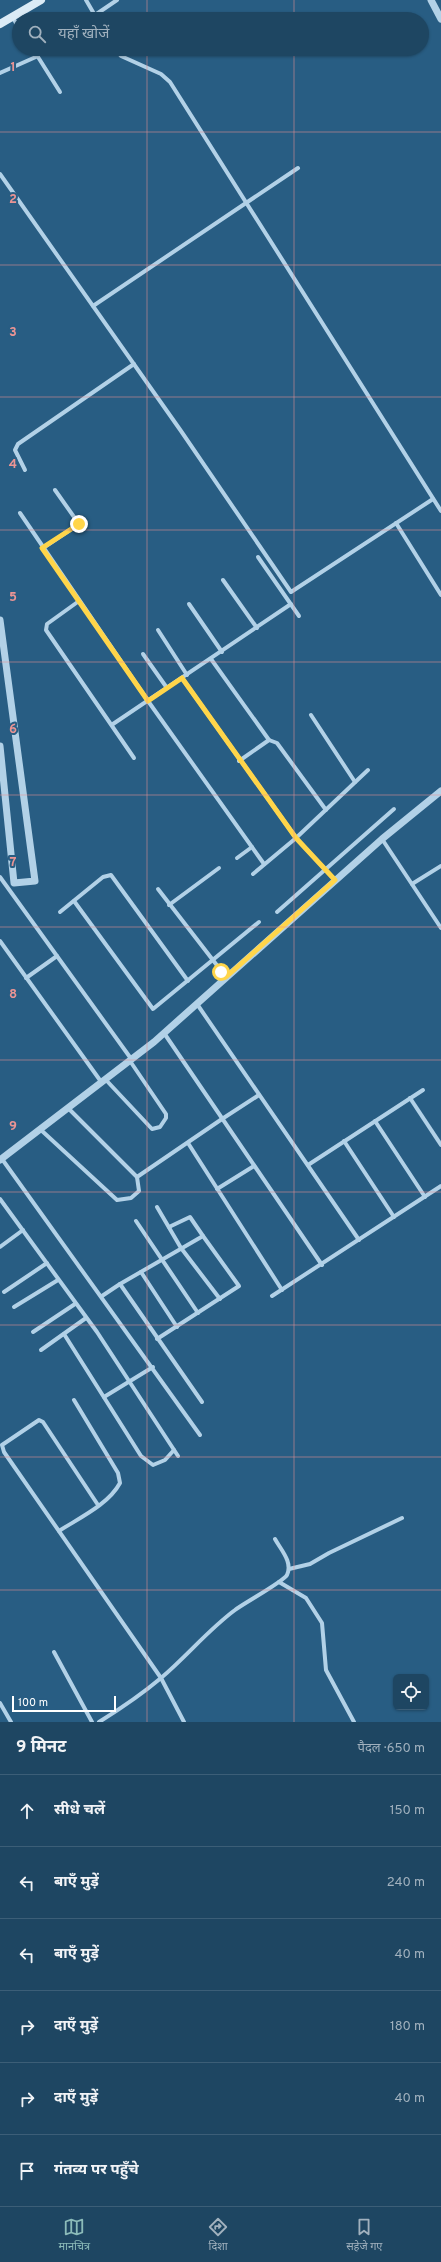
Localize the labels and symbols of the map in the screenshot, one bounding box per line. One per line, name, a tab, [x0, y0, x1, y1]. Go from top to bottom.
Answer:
text: 1	[10, 60, 16, 76]
text: 2	[9, 192, 17, 208]
text: 3	[9, 325, 17, 341]
text: 4	[9, 457, 17, 473]
route end	[70, 515, 88, 533]
text: 5	[9, 590, 17, 606]
text: 6	[9, 722, 17, 738]
text: 7	[10, 855, 17, 871]
route start	[212, 963, 230, 981]
text: 8	[9, 987, 17, 1003]
text: 9	[9, 1119, 17, 1135]
scale bar	[12, 1694, 116, 1713]

